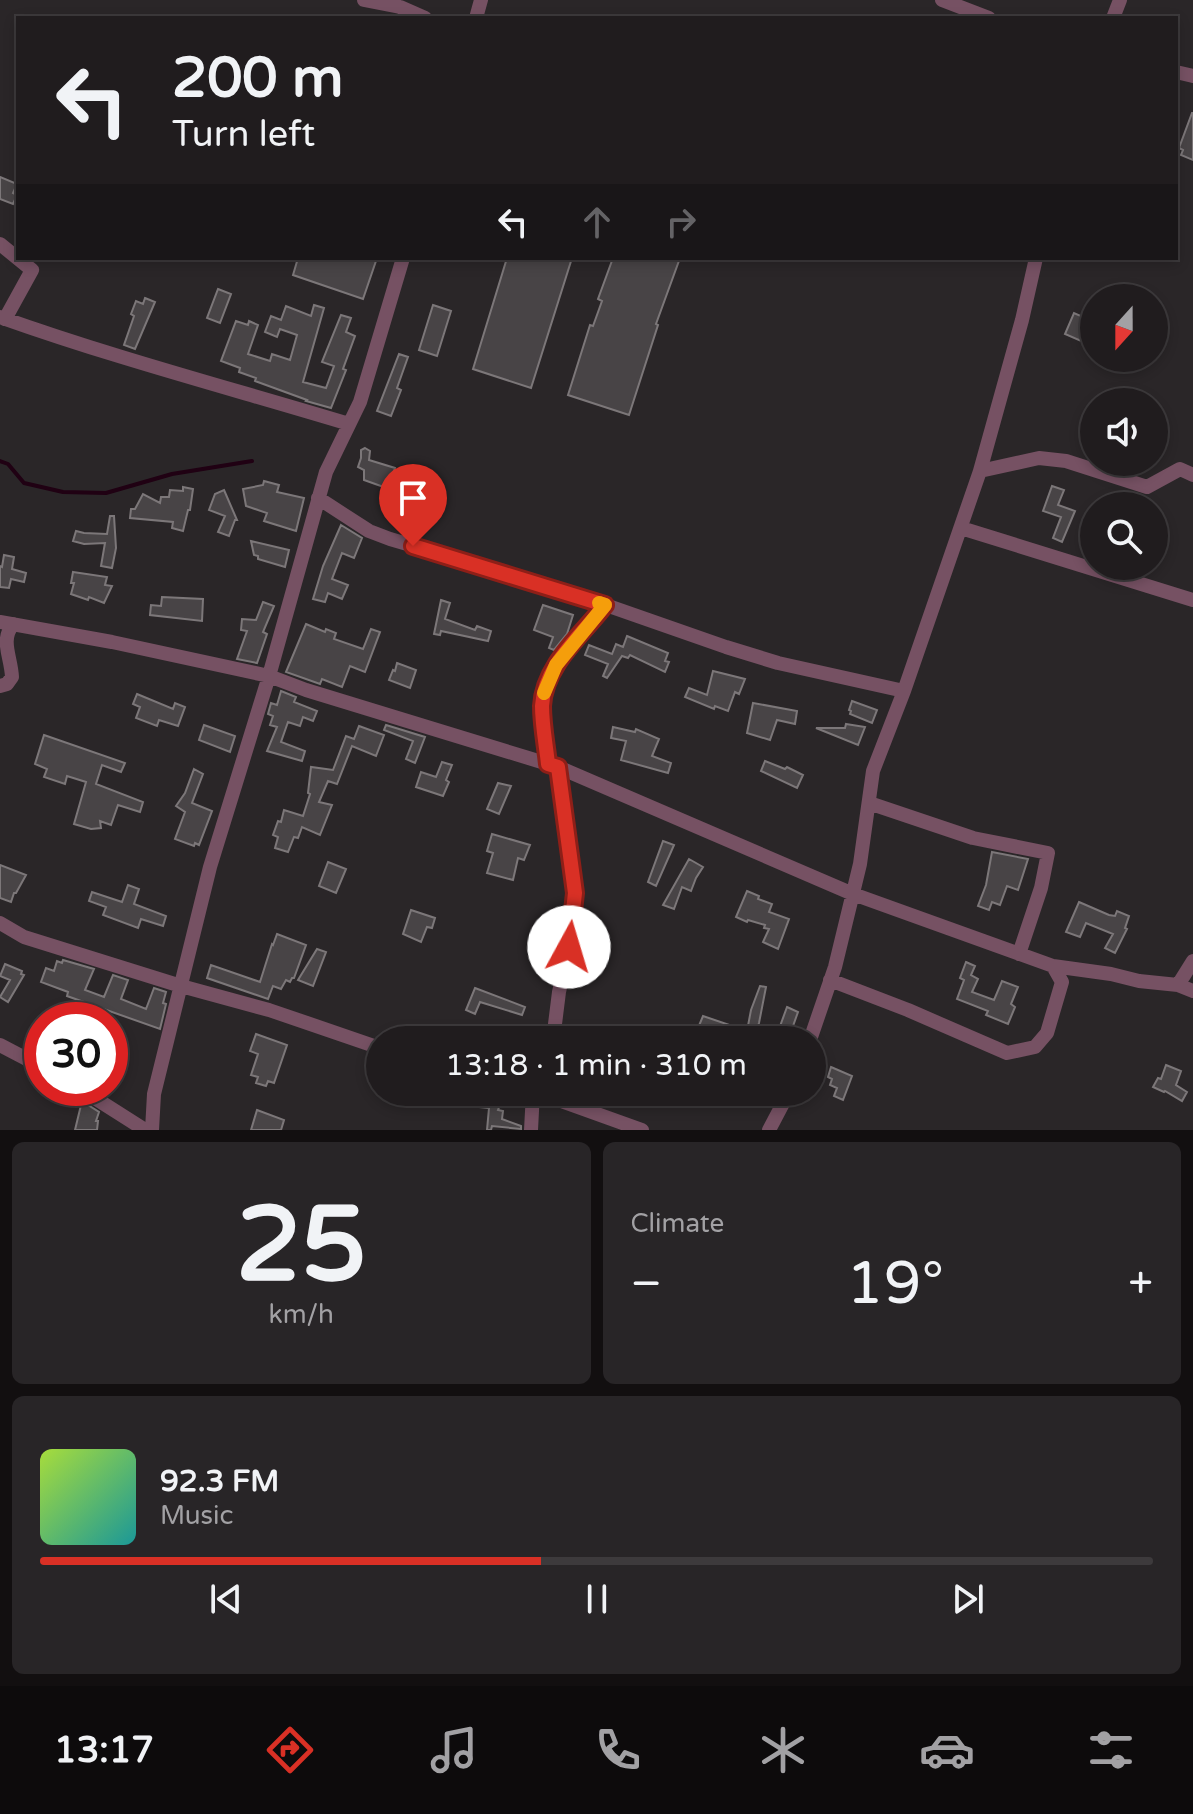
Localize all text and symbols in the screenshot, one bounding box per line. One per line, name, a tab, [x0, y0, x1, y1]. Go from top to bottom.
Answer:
text: 200 m	[172, 45, 343, 112]
icon: left	[40, 48, 144, 152]
text: Turn left	[172, 113, 315, 156]
icon: left	[491, 200, 535, 244]
icon: ahead	[575, 200, 619, 244]
icon: right	[659, 200, 703, 244]
north arrow	[1080, 284, 1168, 372]
map controls	[1080, 284, 1168, 580]
button: sound	[1080, 388, 1168, 476]
pin	[379, 464, 447, 546]
icon: arrive	[391, 476, 435, 520]
button: search	[1080, 492, 1168, 580]
position arrow	[527, 905, 611, 989]
speed limit sign: 30	[24, 1002, 128, 1106]
text: 13:18 · 1 min · 310 m	[445, 1047, 747, 1084]
text: 25	[236, 1184, 367, 1309]
text: Climate	[631, 1208, 724, 1239]
text: 19°	[846, 1248, 944, 1320]
text: −	[631, 1258, 662, 1311]
text: +	[1128, 1258, 1153, 1311]
text: km/h	[269, 1299, 334, 1330]
text: 92.3 FM	[160, 1463, 279, 1500]
text: Music	[160, 1500, 233, 1531]
icon: previous	[204, 1577, 248, 1621]
icon: pause	[575, 1577, 619, 1621]
icon: next	[946, 1577, 990, 1621]
icon: directions	[262, 1722, 318, 1778]
icon: music	[426, 1722, 482, 1778]
icon: phone	[590, 1722, 646, 1778]
icon: climate	[755, 1722, 811, 1778]
icon: car	[919, 1722, 975, 1778]
icon: filters	[1083, 1722, 1139, 1778]
text: 13:17	[54, 1729, 154, 1772]

